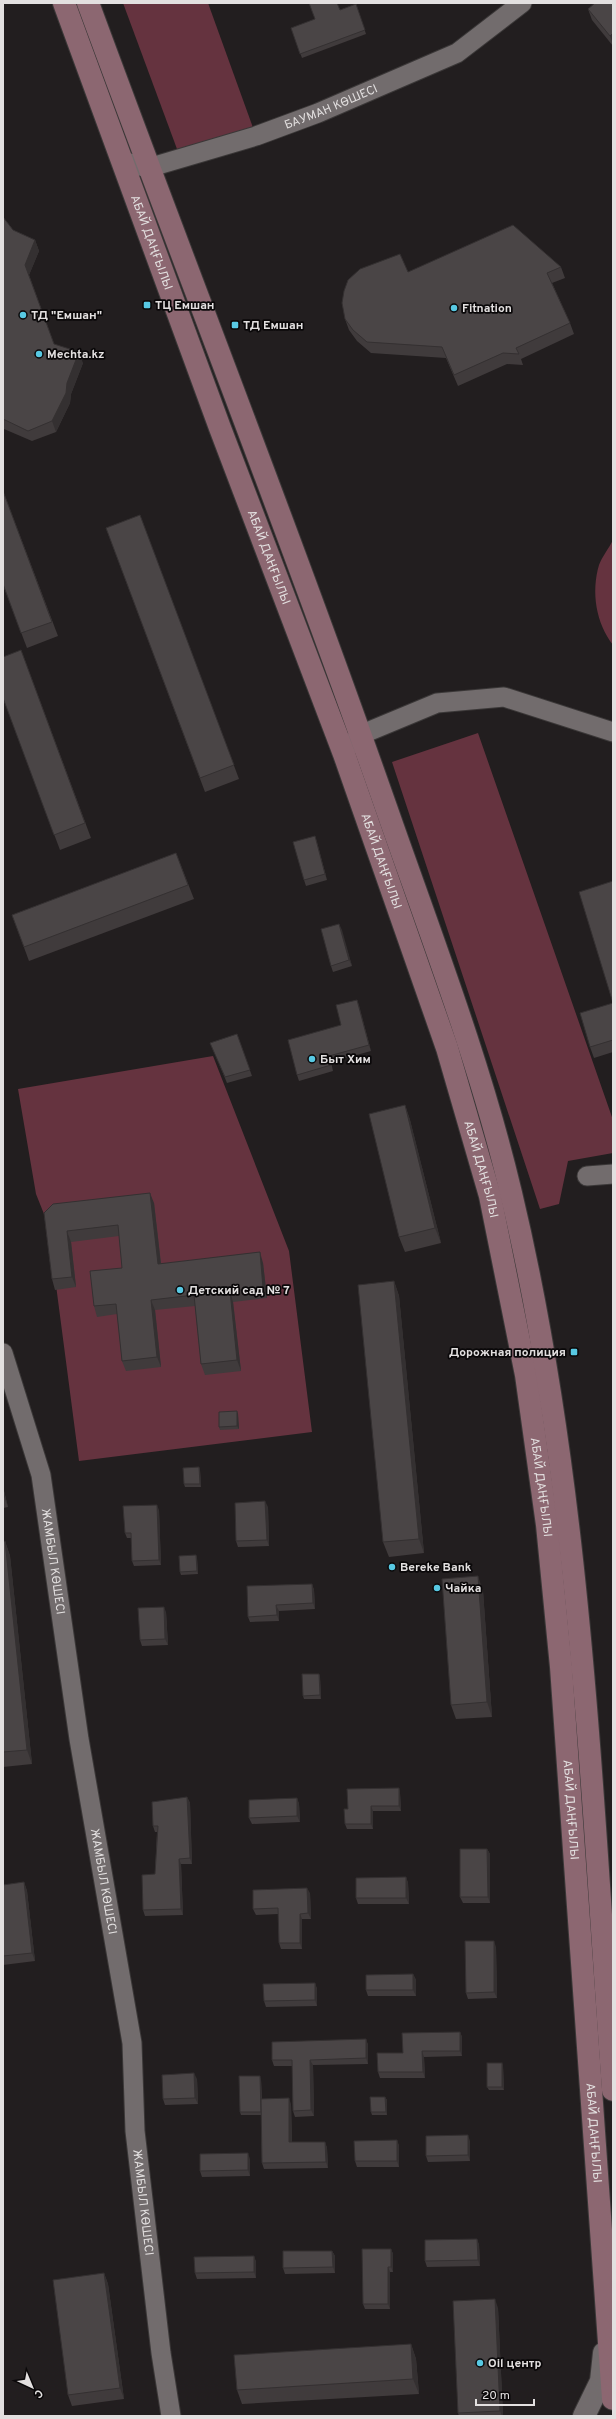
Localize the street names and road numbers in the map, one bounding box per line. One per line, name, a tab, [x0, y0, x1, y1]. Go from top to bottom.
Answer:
street label: БАУМАН КӨШЕСІ	[282, 81, 380, 134]
street label: АБАЙ ДАҢҒЫЛЫ	[126, 193, 176, 293]
street label: АБАЙ ДАҢҒЫЛЫ	[243, 508, 294, 607]
street label: АБАЙ ДАҢҒЫЛЫ	[356, 811, 405, 911]
street label: АБАЙ ДАҢҒЫЛЫ	[460, 1119, 501, 1219]
street label: АБАЙ ДАҢҒЫЛЫ	[526, 1437, 555, 1538]
street label: ЖАМБЫЛ КӨШЕСІ	[37, 1507, 68, 1616]
street label: АБАЙ ДАҢҒЫЛЫ	[559, 1759, 582, 1860]
street label: ЖАМБЫЛ КӨШЕСІ	[86, 1827, 120, 1936]
street label: АБАЙ ДАҢҒЫЛЫ	[582, 2082, 605, 2184]
street label: ЖАМБЫЛ КӨШЕСІ	[128, 2148, 157, 2257]

